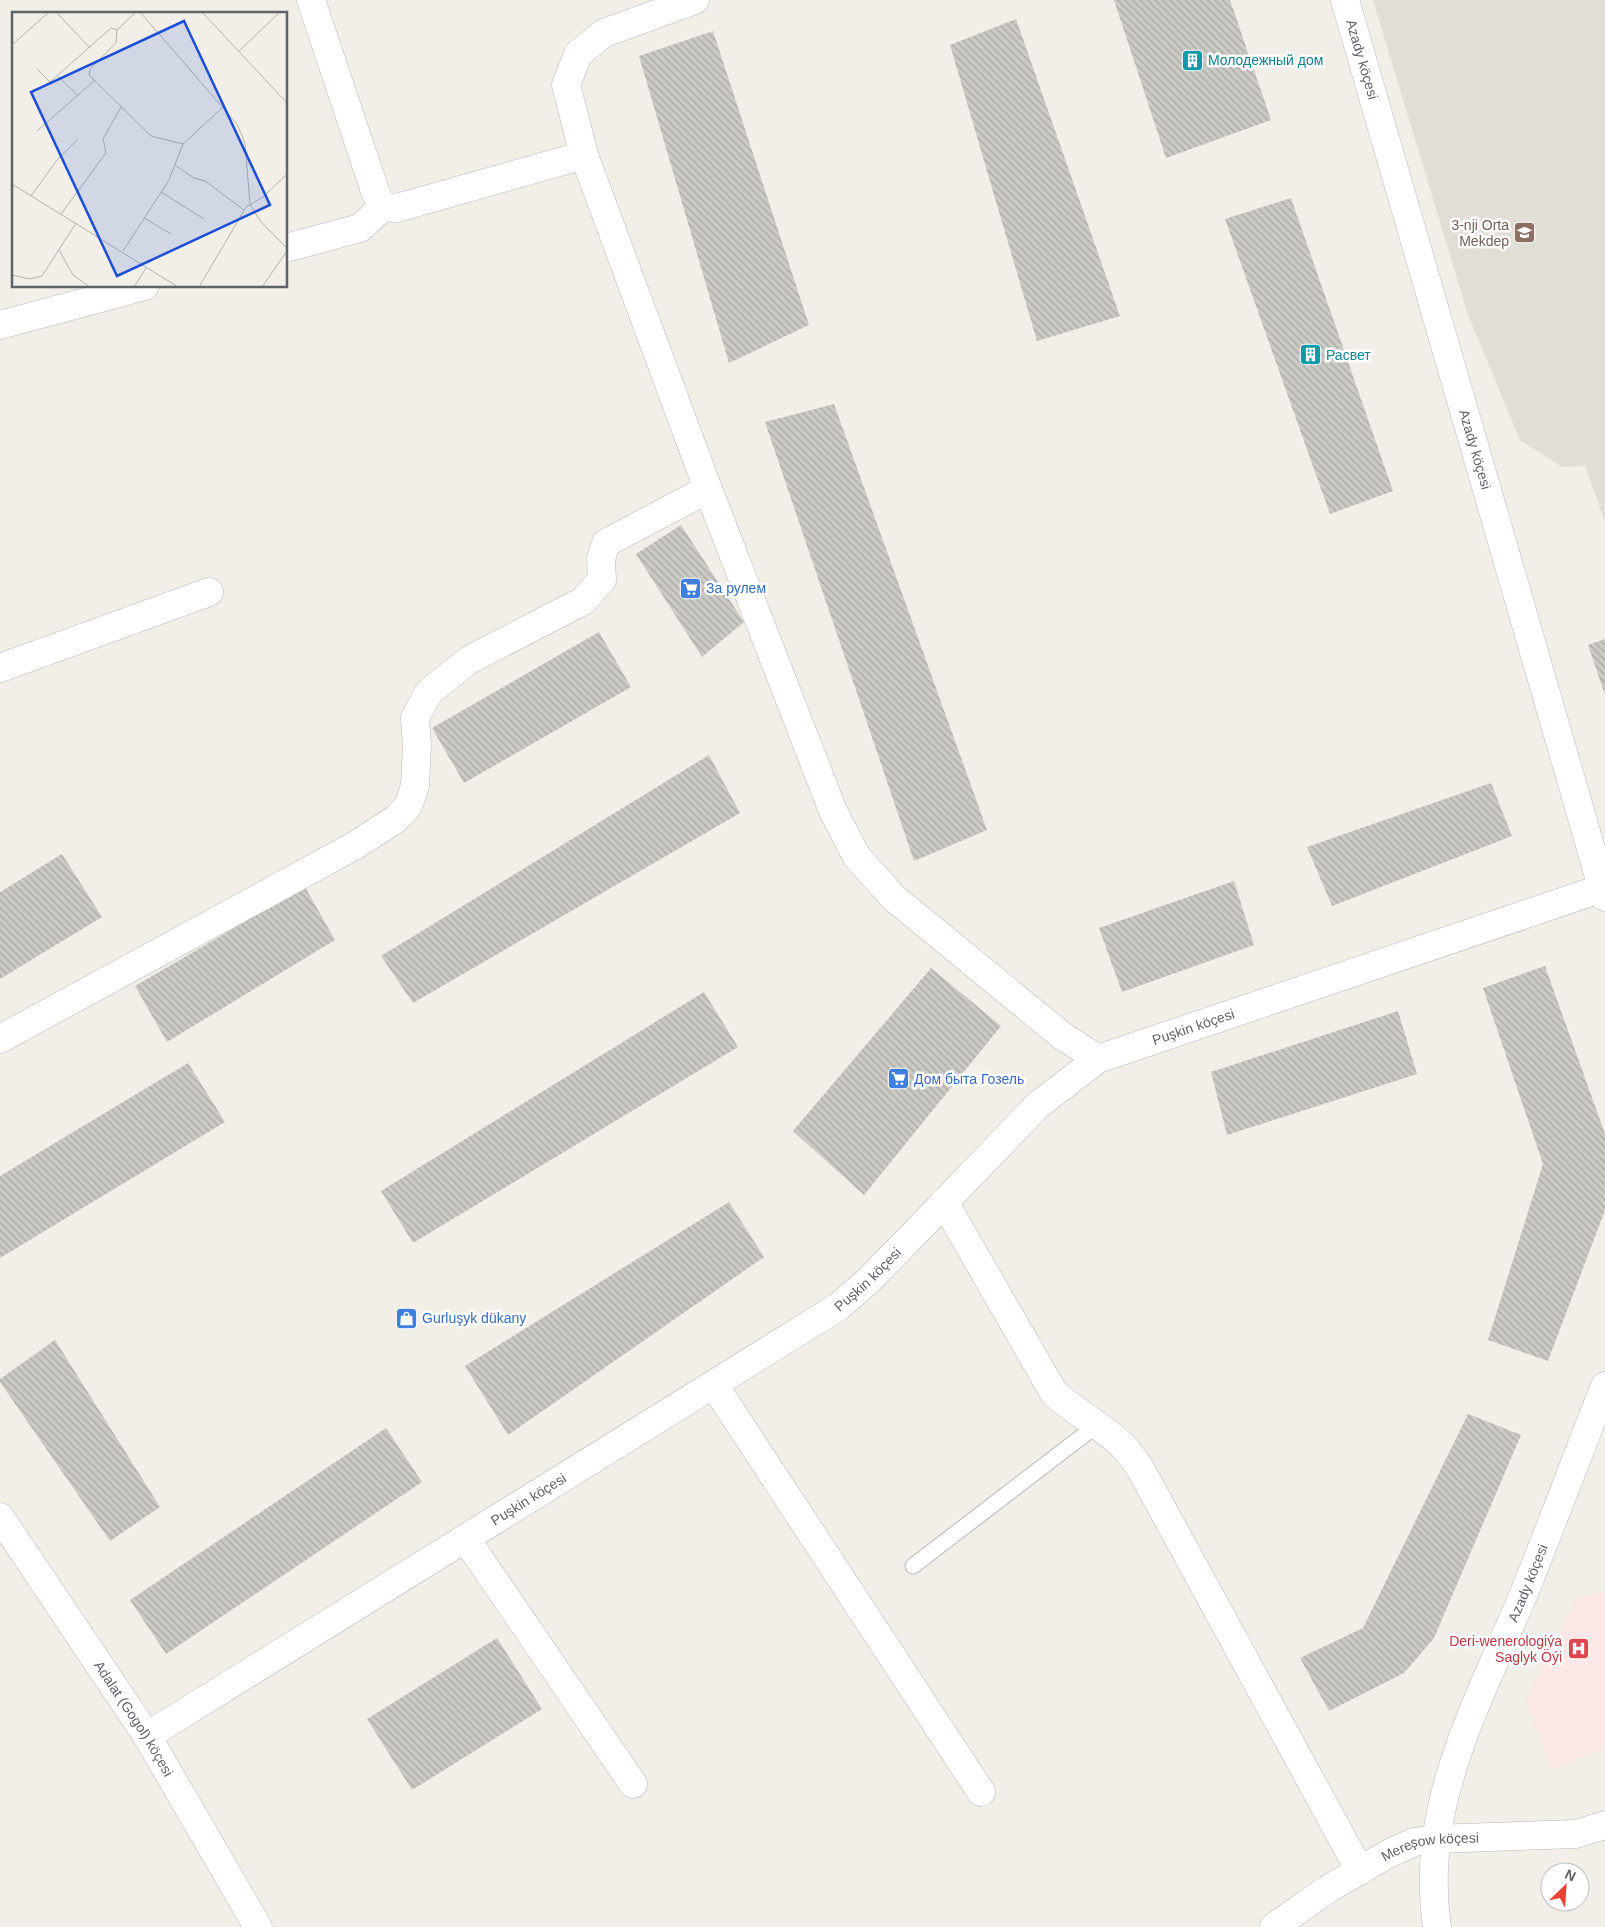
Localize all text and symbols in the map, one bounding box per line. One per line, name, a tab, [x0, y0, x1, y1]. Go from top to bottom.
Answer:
inset map	[12, 12, 288, 288]
street label: Azady köçesi	[1343, 18, 1381, 101]
building icon: Молодежный дом	[1180, 48, 1204, 72]
place label: Молодежный дом	[1208, 52, 1323, 68]
place label: 3-nji Orta Mekdep	[1451, 217, 1509, 249]
school or university icon: 3-nji Orta Mekdep	[1513, 221, 1537, 245]
building icon: Расвет	[1298, 343, 1322, 367]
place label: Расвет	[1326, 347, 1371, 363]
street label: Azady köçesi	[1456, 408, 1494, 491]
supermarket icon: За рулем	[678, 576, 702, 600]
place label: За рулем	[706, 580, 766, 596]
street label: Puşkin köçesi	[1150, 1005, 1236, 1048]
supermarket icon: Дом быта Гозель	[886, 1067, 910, 1091]
place label: Дом быта Гозель	[914, 1071, 1024, 1087]
street label: Puşkin köçesi	[831, 1244, 904, 1314]
shop icon: Gurluşyk dükany	[394, 1306, 418, 1330]
place label: Gurluşyk dükany	[422, 1310, 526, 1326]
street label: Puşkin köçesi	[488, 1470, 569, 1529]
street label: Azady köçesi	[1505, 1542, 1551, 1624]
place label: Deri-wenerologiýa Saglyk Öýi	[1449, 1633, 1562, 1665]
hospital icon: Deri-wenerologiýa Saglyk Öýi	[1566, 1637, 1590, 1661]
street label: Adalat (Gogol) köçesi	[91, 1658, 177, 1779]
street label: Mereşow köçesi	[1378, 1829, 1479, 1864]
north arrow	[1540, 1862, 1590, 1912]
text: N	[1563, 1866, 1578, 1885]

